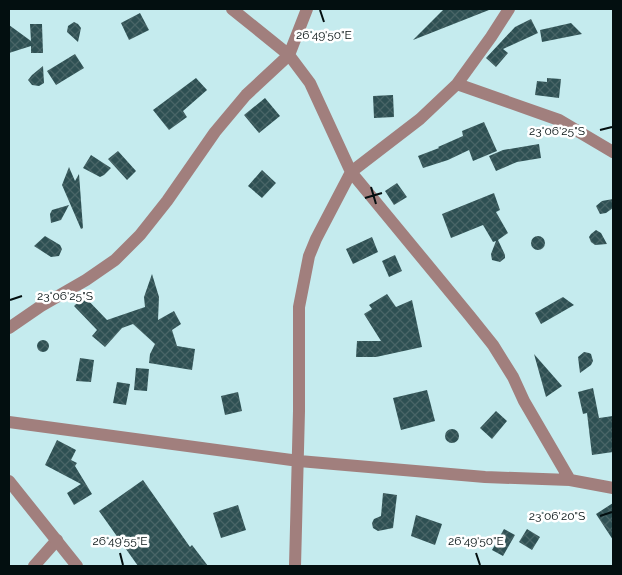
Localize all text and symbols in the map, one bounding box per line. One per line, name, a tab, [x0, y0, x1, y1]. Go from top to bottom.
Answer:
text: 26°49'50"E	[296, 28, 352, 42]
text: 23°06'25"S	[529, 124, 585, 138]
text: 23°06'25"S	[37, 289, 93, 303]
text: 23°06'20"S	[529, 509, 585, 523]
text: 26°49'55"E	[92, 534, 148, 548]
text: 26°49'50"E	[448, 534, 504, 548]

